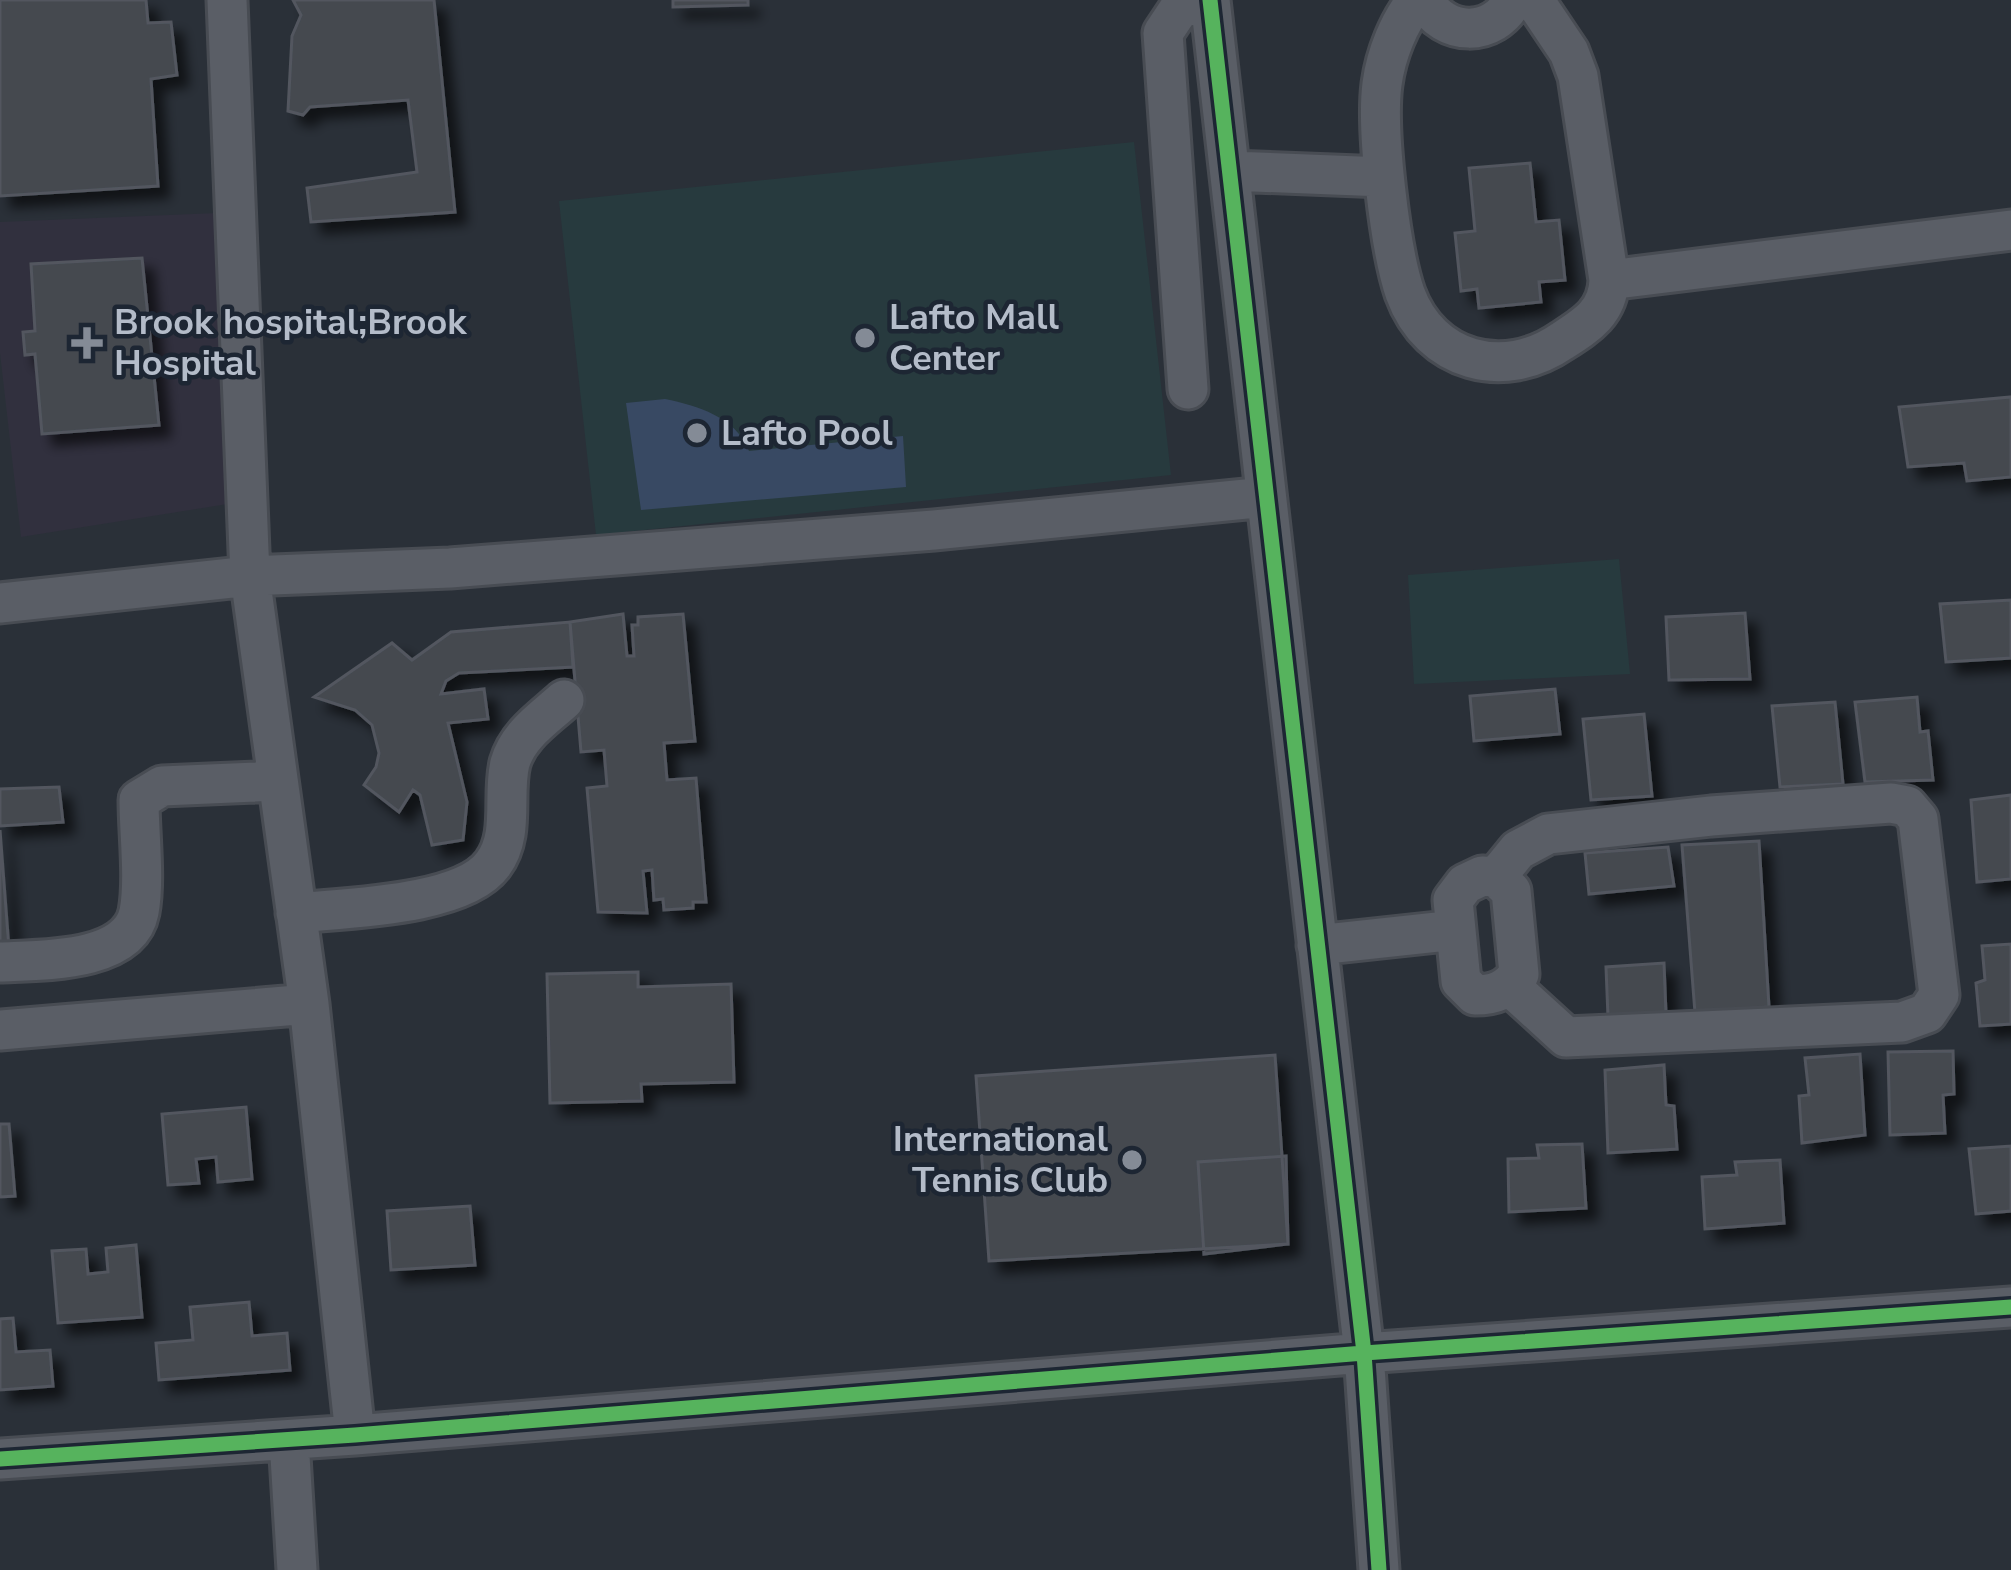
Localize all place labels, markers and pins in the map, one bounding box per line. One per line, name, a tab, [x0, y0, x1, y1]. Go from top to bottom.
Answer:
place label: Lafto Mall Center	[889, 293, 1060, 383]
place label: Brook hospital;Brook Hospital	[114, 298, 467, 388]
marker: Lafto Mall Center	[852, 325, 878, 351]
marker: Brook hospital;Brook Hospital	[71, 327, 103, 359]
place label: Lafto Pool	[721, 409, 893, 458]
marker: Lafto Pool	[684, 420, 710, 446]
place label: International Tennis Club	[893, 1115, 1109, 1205]
marker: International Tennis Club	[1119, 1147, 1145, 1173]

